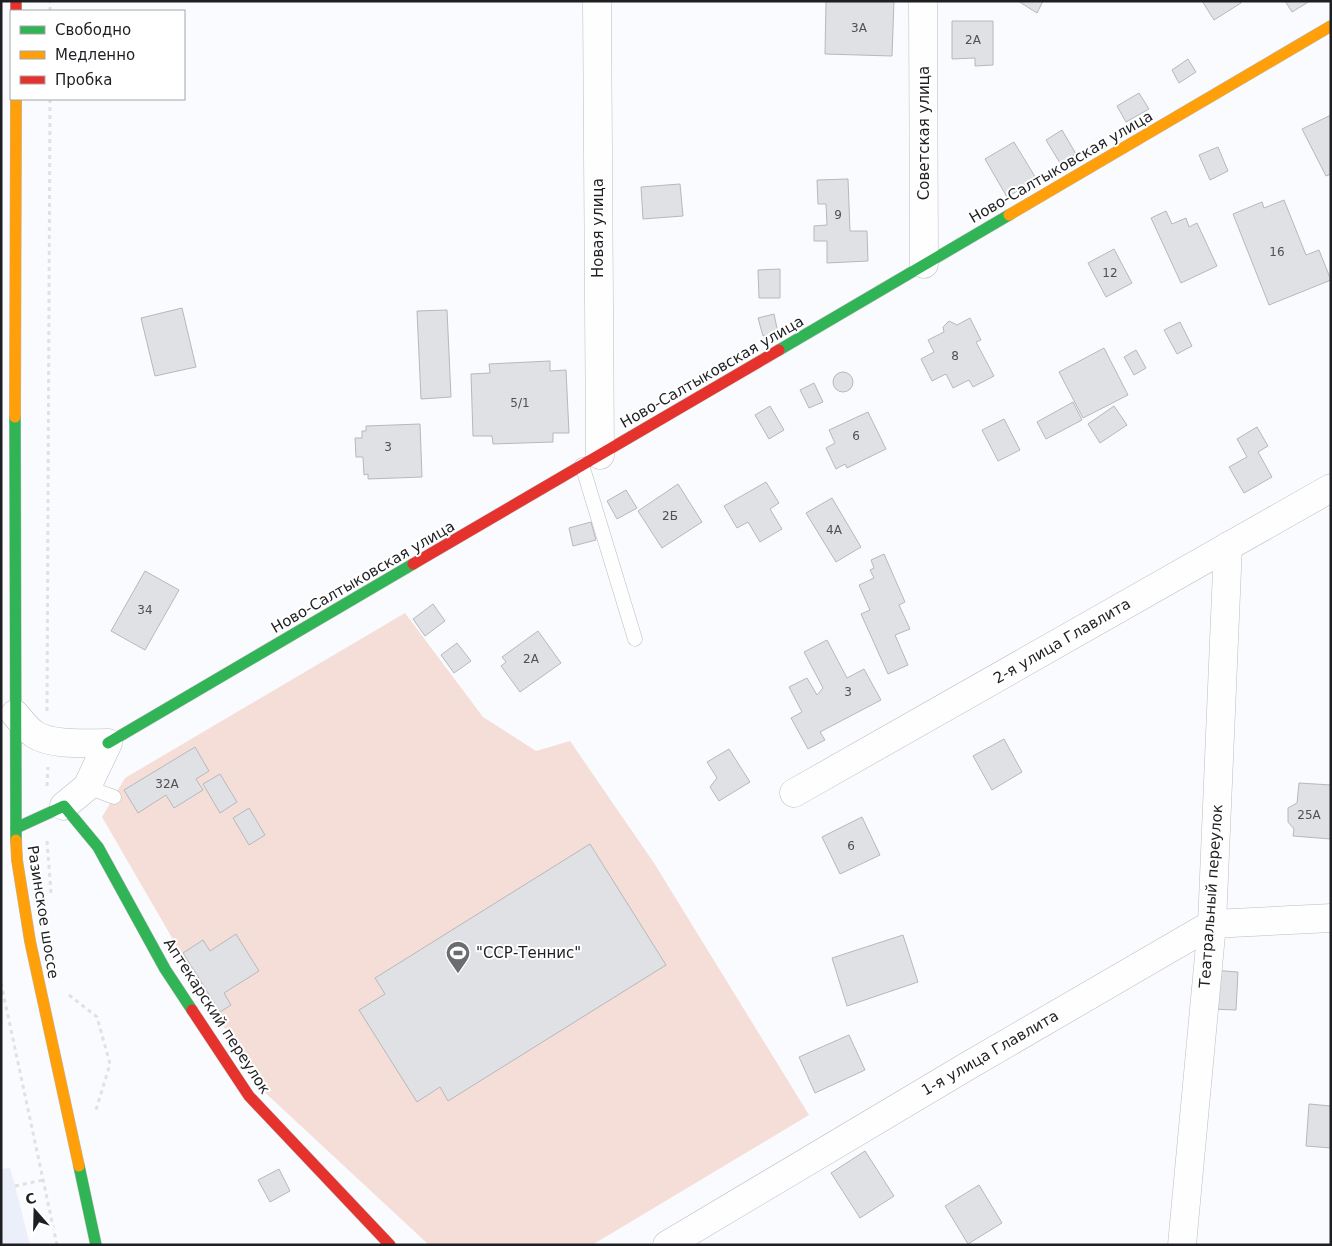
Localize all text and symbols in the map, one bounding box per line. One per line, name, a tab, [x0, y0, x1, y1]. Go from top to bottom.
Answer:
legend	[10, 10, 185, 100]
text: Свободно	[55, 21, 131, 39]
house number: 3А	[851, 21, 868, 35]
house number: 2А	[965, 33, 982, 47]
text: Медленно	[55, 46, 135, 64]
street label: Советская улица	[915, 66, 933, 200]
text: Пробка	[55, 71, 112, 89]
street label: Ново-Салтыковская улица	[966, 107, 1156, 227]
street label: Новая улица	[589, 178, 607, 278]
house number: 9	[834, 208, 842, 222]
house number: 16	[1269, 245, 1285, 259]
house number: 12	[1102, 266, 1118, 280]
street label: Ново-Салтыковская улица	[617, 312, 807, 432]
house number: 8	[951, 349, 959, 363]
house number: 5/1	[510, 396, 530, 410]
house number: 6	[852, 429, 860, 443]
house number: 3	[384, 440, 392, 454]
house number: 2Б	[662, 509, 678, 523]
street label: Ново-Салтыковская улица	[268, 517, 458, 637]
house number: 4А	[826, 523, 843, 537]
street label: 2-я улица Главлита	[990, 594, 1134, 688]
house number: 34	[137, 603, 153, 617]
house number: 2А	[523, 652, 540, 666]
house number: 3	[844, 685, 852, 699]
house number: 32А	[155, 777, 180, 791]
street label: Театральный переулок	[1196, 804, 1226, 989]
house number: 25А	[1297, 808, 1322, 822]
house number: 6	[847, 839, 855, 853]
street label: Разинское шоссе	[24, 844, 62, 980]
street label: Аптекарский переулок	[160, 935, 274, 1097]
sports icon: "ССР-Теннис"	[445, 940, 471, 974]
place label: "ССР-Теннис"	[476, 944, 581, 962]
street label: 1-я улица Главлита	[918, 1006, 1062, 1100]
north arrow	[10, 1186, 60, 1236]
text: С	[23, 1190, 38, 1208]

